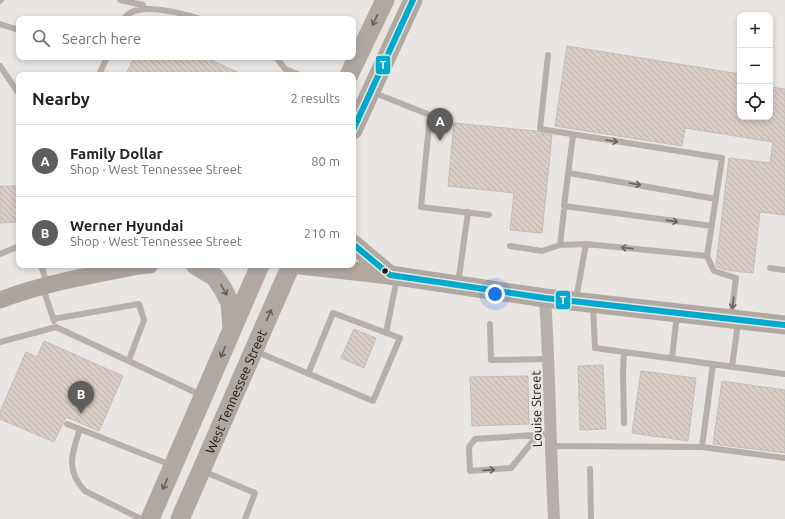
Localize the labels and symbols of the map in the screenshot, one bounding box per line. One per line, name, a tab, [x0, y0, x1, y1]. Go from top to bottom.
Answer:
one-way arrow	[371, 14, 378, 26]
line badge: T	[375, 55, 391, 75]
text: T	[380, 59, 387, 71]
pin: A	[427, 108, 453, 141]
one-way arrow	[605, 137, 618, 145]
one-way arrow	[628, 180, 641, 188]
one-way arrow	[666, 217, 679, 225]
one-way arrow	[621, 244, 634, 252]
unlabelled marker	[380, 266, 390, 276]
one-way arrow	[220, 284, 228, 296]
your location	[485, 284, 505, 304]
line badge: T	[555, 290, 571, 310]
text: T	[560, 294, 567, 306]
one-way arrow	[729, 296, 737, 309]
one-way arrow	[266, 309, 273, 321]
street label: West Tennessee Street	[202, 328, 269, 456]
one-way arrow	[218, 346, 226, 358]
street label: Louise Street	[528, 370, 544, 448]
pin: B	[68, 381, 94, 414]
one-way arrow	[482, 466, 495, 473]
one-way arrow	[161, 478, 168, 490]

